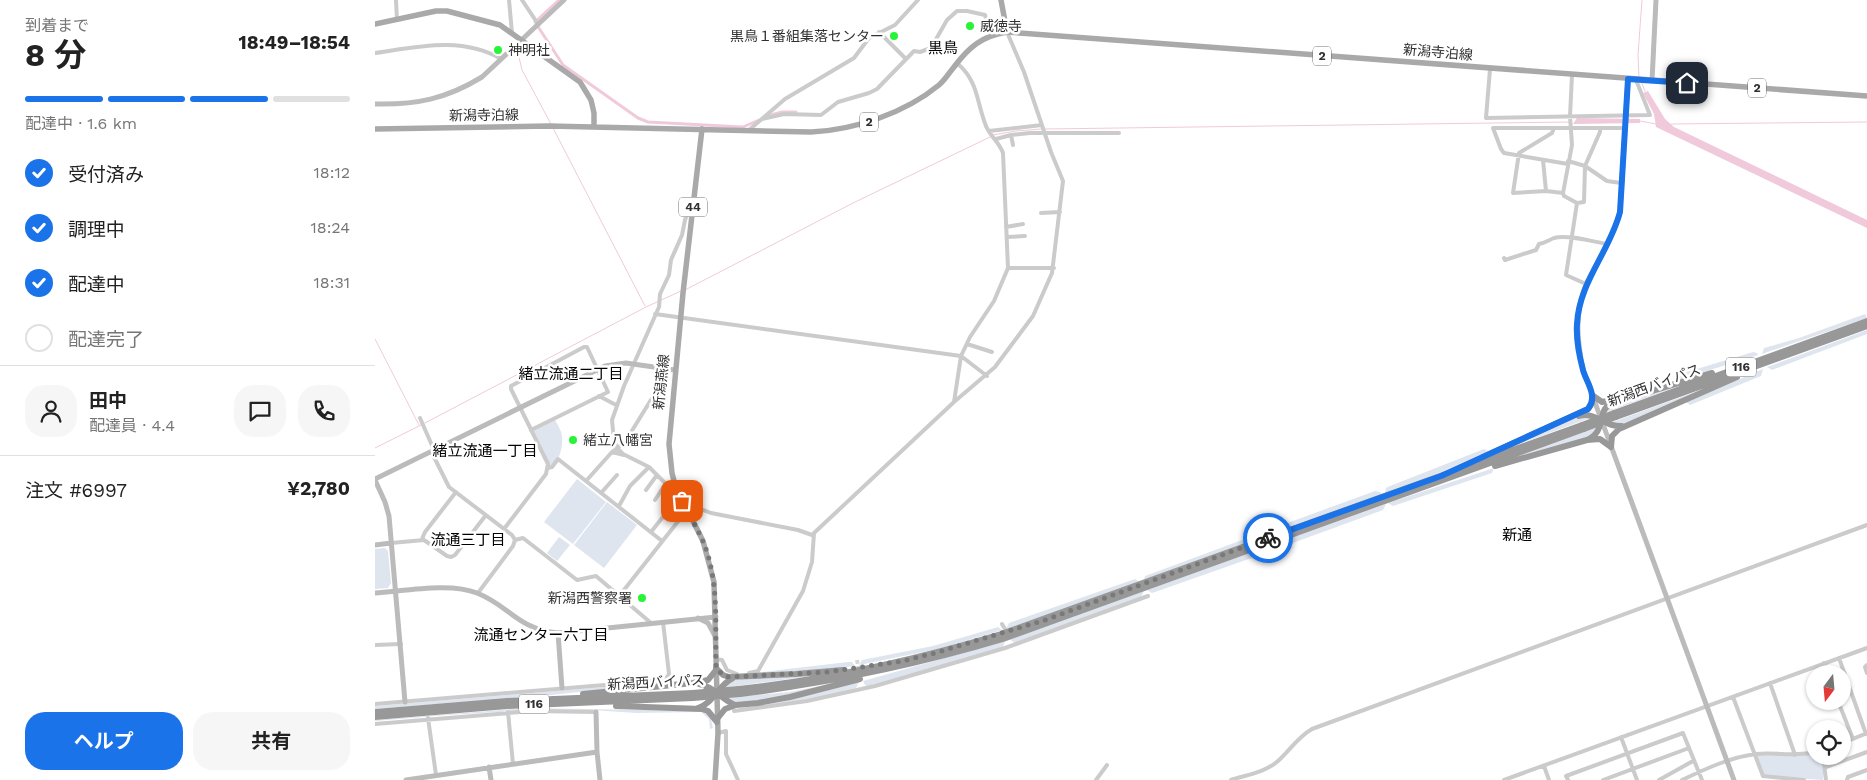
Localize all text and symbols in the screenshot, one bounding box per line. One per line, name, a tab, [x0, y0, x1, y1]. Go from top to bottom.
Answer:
text: 到着まで	[25, 16, 89, 35]
place label: 威徳寺	[980, 18, 1022, 34]
marker: 威徳寺	[964, 20, 976, 32]
place label: 黒鳥１番組集落センター	[730, 28, 884, 44]
marker: 黒鳥１番組集落センター	[888, 30, 900, 42]
text: 18:49–18:54	[239, 31, 350, 54]
text: 8 分	[25, 36, 86, 74]
district label: 黒鳥	[928, 39, 958, 57]
street label: 新潟寺泊線	[1402, 41, 1474, 63]
place label: 神明社	[508, 42, 550, 58]
marker: 神明社	[492, 44, 504, 56]
road number: 2	[1313, 46, 1331, 66]
pin	[1666, 62, 1708, 104]
icon: home	[1673, 69, 1701, 97]
road number: 2	[1748, 78, 1766, 98]
street label: 新潟寺泊線	[449, 106, 519, 124]
road number: 2	[860, 112, 878, 132]
text: 配達中 · 1.6 km	[25, 114, 137, 133]
icon: check	[25, 159, 53, 187]
text: 受付済み	[68, 163, 144, 186]
text: 18:12	[314, 163, 350, 182]
road number: 44	[679, 198, 707, 216]
icon: check	[25, 214, 53, 242]
text: 調理中	[68, 218, 125, 241]
text: 18:24	[311, 218, 350, 237]
icon: check	[25, 269, 53, 297]
text: 配達中	[68, 273, 125, 296]
text: 18:31	[314, 273, 350, 292]
text: 配達完了	[68, 328, 144, 351]
street label: 新潟燕線	[650, 353, 672, 411]
road number: 116	[1726, 358, 1756, 377]
street label: 新潟西バイパス	[1605, 361, 1703, 409]
district label: 緒立流通二丁目	[518, 365, 624, 383]
button: person	[25, 385, 77, 437]
button: chat	[234, 385, 286, 437]
button: phone	[298, 385, 350, 437]
text: 田中	[89, 389, 127, 412]
text: 配達員 · 4.4	[89, 416, 175, 435]
place label: 緒立八幡宮	[583, 432, 653, 448]
marker: 緒立八幡宮	[567, 434, 579, 446]
district label: 緒立流通一丁目	[432, 442, 538, 460]
text: ¥2,780	[287, 477, 350, 500]
text: 注文 #6997	[25, 479, 127, 502]
pin	[661, 480, 703, 522]
icon: bag	[668, 487, 696, 515]
courier	[1243, 513, 1293, 563]
icon: bike	[1254, 524, 1282, 552]
district label: 新通	[1502, 526, 1532, 544]
district label: 流通三丁目	[430, 531, 506, 549]
place label: 新潟西警察署	[548, 590, 632, 606]
marker: 新潟西警察署	[636, 592, 648, 604]
district label: 流通センター六丁目	[473, 626, 609, 644]
north arrow	[1806, 665, 1851, 710]
map controls	[1806, 665, 1851, 765]
street label: 新潟西バイパス	[607, 671, 705, 693]
road number: 116	[519, 694, 549, 714]
button: ヘルプ	[25, 712, 183, 770]
button: 共有	[193, 712, 350, 770]
button: locate	[1806, 720, 1851, 765]

